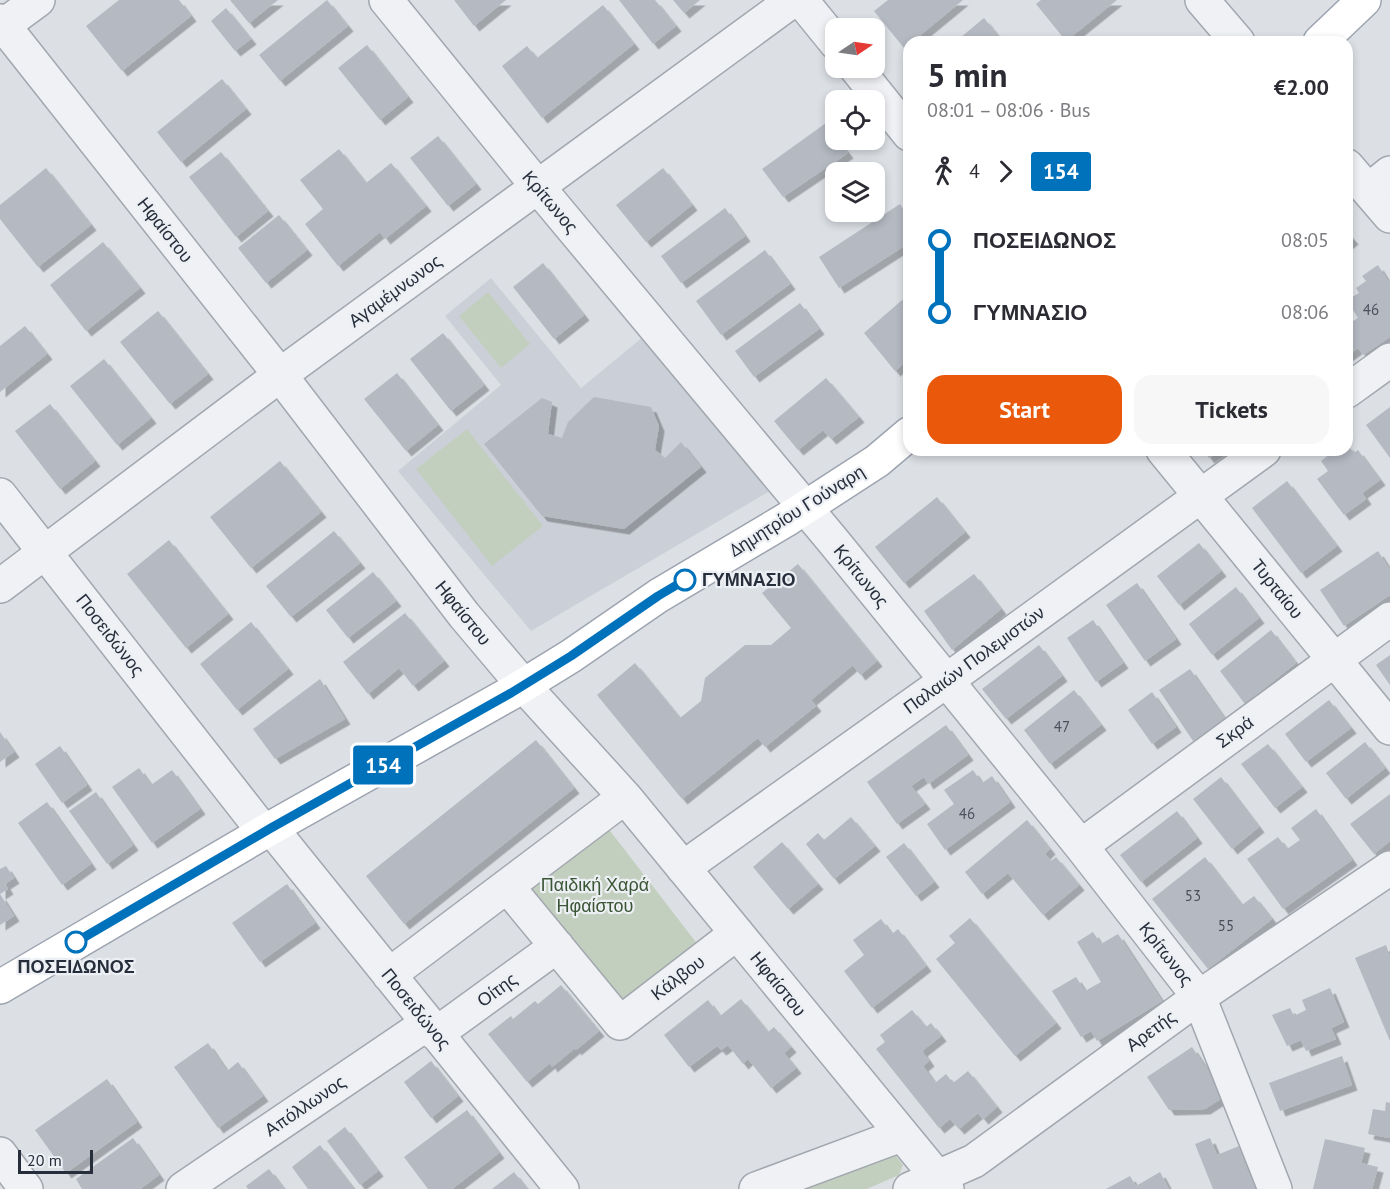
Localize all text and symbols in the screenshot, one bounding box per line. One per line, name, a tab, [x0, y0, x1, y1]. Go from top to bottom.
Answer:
north arrow	[825, 18, 885, 78]
map controls	[825, 18, 885, 222]
text: 5 min	[927, 53, 1008, 96]
text: €2.00	[1274, 73, 1329, 101]
button: locate	[825, 90, 885, 150]
text: 08:01 – 08:06 · Bus	[927, 97, 1091, 123]
icon: walk	[927, 155, 960, 188]
icon: forward	[989, 155, 1022, 188]
text: 4	[969, 158, 980, 184]
text: 154	[1043, 158, 1079, 185]
button: layers	[825, 162, 885, 222]
street label: Κρίτωνος	[518, 166, 583, 238]
street label: Ηφαίστου	[133, 192, 198, 267]
text: ΠΟΣΕΙΔΩΝΟΣ	[973, 226, 1116, 254]
text: 08:05	[1281, 227, 1329, 253]
street label: Αγαμέμνωνος	[344, 249, 446, 332]
text: ΓΥΜΝΑΣΙΟ	[973, 298, 1087, 326]
text: 08:06	[1281, 299, 1329, 325]
house number: 46	[1363, 300, 1379, 319]
button: Start	[927, 375, 1122, 444]
button: Tickets	[1134, 375, 1329, 444]
street label: Δημητρίου Γούναρη	[725, 460, 869, 562]
street label: Κρίτωνος	[829, 539, 894, 612]
street label: Τυρταίου	[1246, 554, 1308, 623]
place label: ΓΥΜΝΑΣΙΟ	[702, 568, 796, 591]
marker: ΓΥΜΝΑΣΙΟ	[674, 569, 696, 591]
street label: Ηφαίστου	[430, 576, 497, 650]
street label: Ποσειδώνος	[71, 589, 150, 681]
street label: Παλαιών Πολεμιστών	[899, 601, 1049, 719]
street label: Σκρά	[1211, 710, 1258, 753]
house number: 47	[1054, 717, 1070, 736]
line badge: 154	[348, 746, 418, 784]
text: 154	[365, 752, 401, 779]
house number: 46	[959, 804, 975, 823]
park label: Παιδική Χαρά Ηφαίστου	[541, 873, 649, 917]
house number: 53	[1185, 886, 1201, 905]
house number: 55	[1218, 916, 1234, 935]
street label: Κρίτωνος	[1134, 917, 1199, 991]
marker: ΠΟΣΕΙΔΩΝΟΣ	[65, 931, 87, 953]
street label: Ηφαίστου	[745, 947, 812, 1021]
street label: Κάλβου	[646, 950, 709, 1005]
place label: ΠΟΣΕΙΔΩΝΟΣ	[17, 955, 135, 978]
street label: Ποσειδώνος	[377, 963, 456, 1054]
street label: Οίτης	[472, 967, 521, 1012]
street label: Αρετής	[1121, 1005, 1180, 1056]
street label: Απόλλωνος	[260, 1070, 350, 1141]
scale bar	[18, 1147, 93, 1174]
text: 20 m	[27, 1150, 62, 1170]

